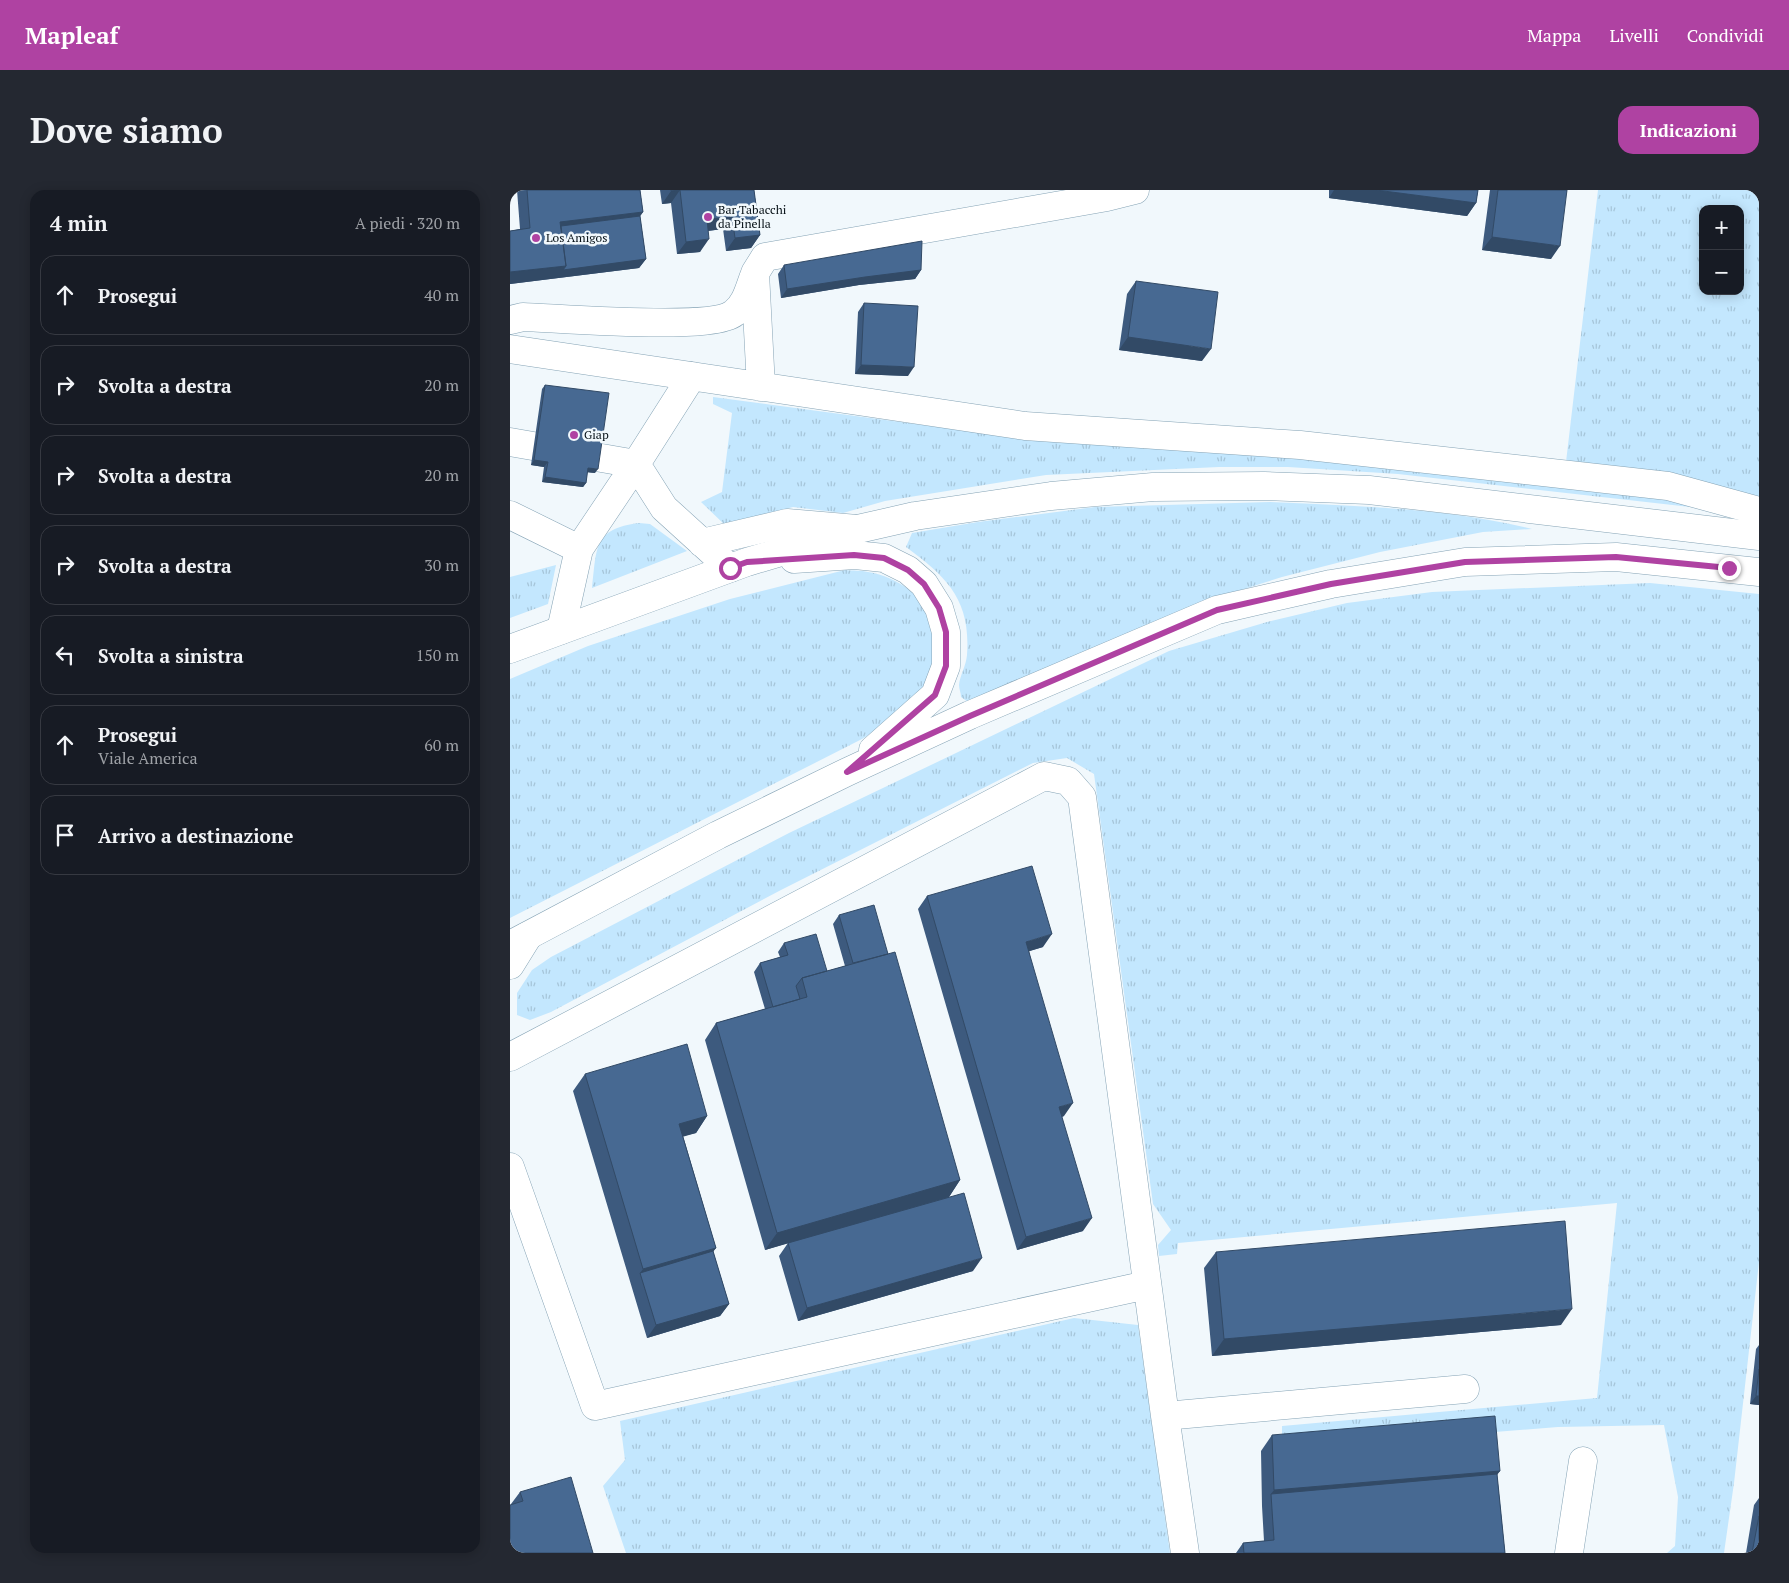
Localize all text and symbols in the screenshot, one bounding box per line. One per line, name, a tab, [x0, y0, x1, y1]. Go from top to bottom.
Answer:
text: Mapleaf	[25, 19, 118, 51]
text: Mappa	[1527, 23, 1581, 47]
text: Livelli	[1609, 23, 1659, 47]
text: Condividi	[1687, 23, 1764, 47]
button: Indicazioni	[1618, 106, 1759, 154]
text: Dove siamo	[30, 107, 223, 153]
place label: Bar Tabacchi da Pinella	[718, 202, 787, 231]
map controls	[1699, 205, 1744, 295]
button: +	[1699, 205, 1744, 250]
text: 4 min	[50, 209, 107, 237]
marker: Bar Tabacchi da Pinella	[702, 211, 714, 223]
text: A piedi · 320 m	[355, 212, 460, 234]
place label: Los Amigos	[546, 230, 607, 245]
marker: Los Amigos	[530, 232, 542, 244]
button: −	[1699, 250, 1744, 295]
icon: ahead	[51, 281, 79, 309]
text: Prosegui	[98, 283, 177, 308]
text: 40 m	[424, 284, 459, 306]
icon: right	[51, 371, 79, 399]
text: Svolta a destra	[98, 373, 232, 398]
text: 20 m	[424, 374, 459, 396]
place label: Giap	[584, 427, 609, 442]
marker: Giap	[568, 429, 580, 441]
icon: right	[51, 461, 79, 489]
text: Svolta a destra	[98, 463, 232, 488]
text: 20 m	[424, 464, 459, 486]
icon: right	[51, 551, 79, 579]
text: Svolta a destra	[98, 553, 232, 578]
text: 30 m	[424, 554, 459, 576]
route start	[719, 557, 742, 580]
route end	[1718, 557, 1741, 580]
icon: left	[51, 641, 79, 669]
text: Svolta a sinistra	[98, 643, 244, 668]
text: 150 m	[416, 644, 459, 666]
text: Prosegui	[98, 722, 177, 747]
icon: ahead	[51, 731, 79, 759]
text: 60 m	[424, 734, 459, 756]
text: Viale America	[98, 747, 198, 769]
icon: arrive	[51, 821, 79, 849]
text: Arrivo a destinazione	[98, 823, 293, 848]

